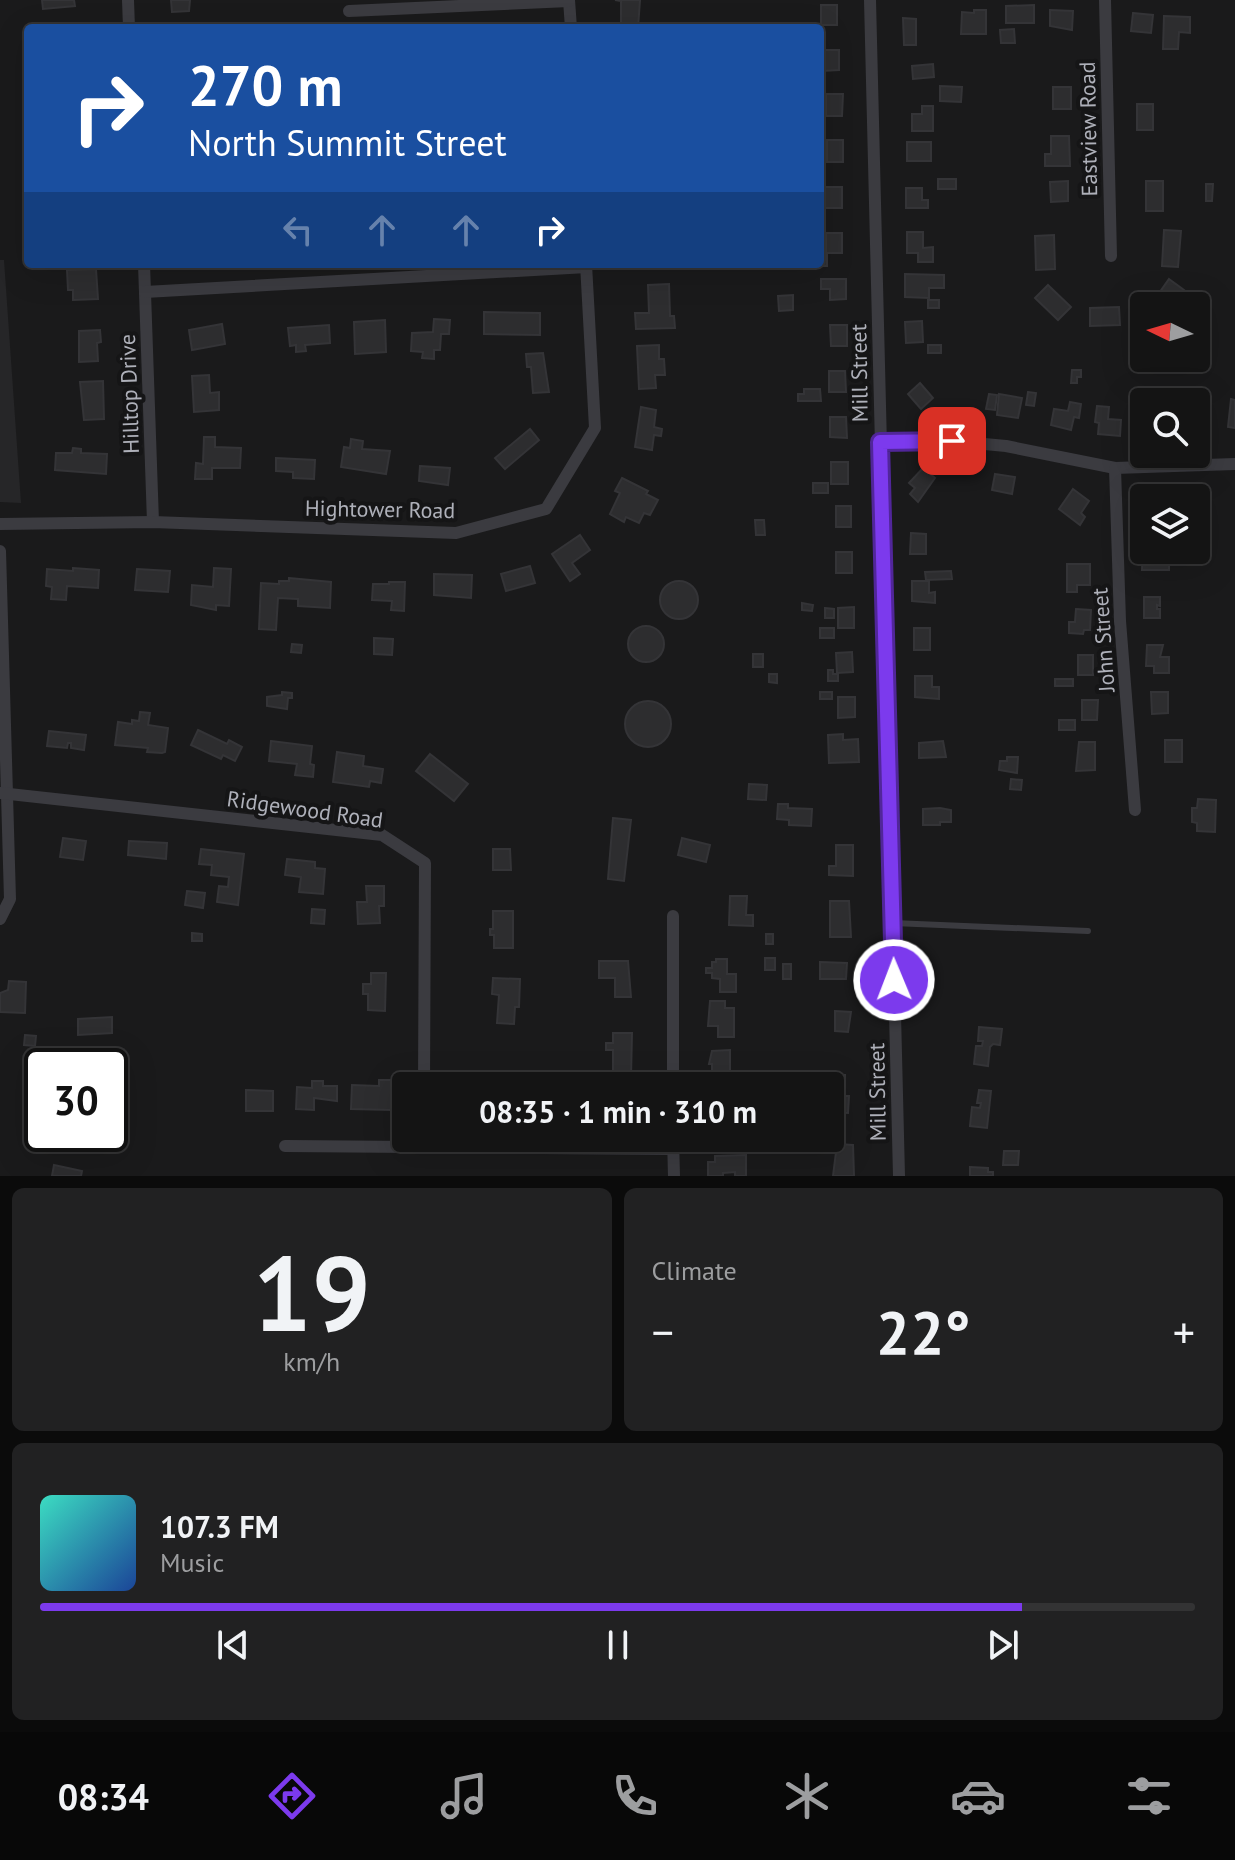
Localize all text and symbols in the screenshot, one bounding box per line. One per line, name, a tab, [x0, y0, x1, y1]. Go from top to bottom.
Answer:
text: 270 m	[188, 49, 343, 121]
icon: right	[56, 56, 160, 160]
street label: Eastview Road	[1073, 61, 1103, 197]
text: North Summit Street	[188, 119, 507, 166]
icon: left	[276, 208, 320, 252]
icon: ahead	[360, 208, 404, 252]
icon: ahead	[444, 208, 488, 252]
icon: right	[528, 208, 572, 252]
north arrow	[1130, 292, 1210, 372]
map controls	[1130, 292, 1210, 564]
street label: Mill Street	[844, 323, 874, 422]
street label: Hilltop Drive	[113, 334, 145, 454]
button: search	[1130, 388, 1210, 468]
pin	[918, 407, 986, 475]
icon: arrive	[930, 419, 974, 463]
button: layers	[1130, 484, 1210, 564]
street label: Hightower Road	[305, 494, 455, 524]
street label: John Street	[1085, 586, 1121, 694]
street label: Ridgewood Road	[225, 784, 385, 834]
position arrow	[852, 938, 936, 1022]
street label: Mill Street	[862, 1042, 892, 1141]
speed limit sign: 30	[24, 1048, 128, 1152]
text: 08:35 · 1 min · 310 m	[479, 1092, 757, 1131]
text: 19	[253, 1225, 371, 1360]
text: Climate	[652, 1254, 737, 1287]
text: 22°	[876, 1293, 970, 1371]
text: −	[652, 1303, 674, 1360]
text: +	[1173, 1303, 1195, 1360]
text: km/h	[283, 1345, 340, 1378]
text: 107.3 FM	[160, 1507, 279, 1546]
text: Music	[160, 1546, 224, 1579]
icon: previous	[211, 1623, 255, 1667]
icon: pause	[596, 1623, 640, 1667]
icon: next	[981, 1623, 1025, 1667]
icon: directions	[264, 1768, 320, 1824]
icon: music	[436, 1768, 492, 1824]
icon: phone	[607, 1768, 663, 1824]
icon: climate	[779, 1768, 835, 1824]
icon: car	[950, 1768, 1006, 1824]
icon: filters	[1121, 1768, 1177, 1824]
text: 08:34	[58, 1773, 149, 1820]

